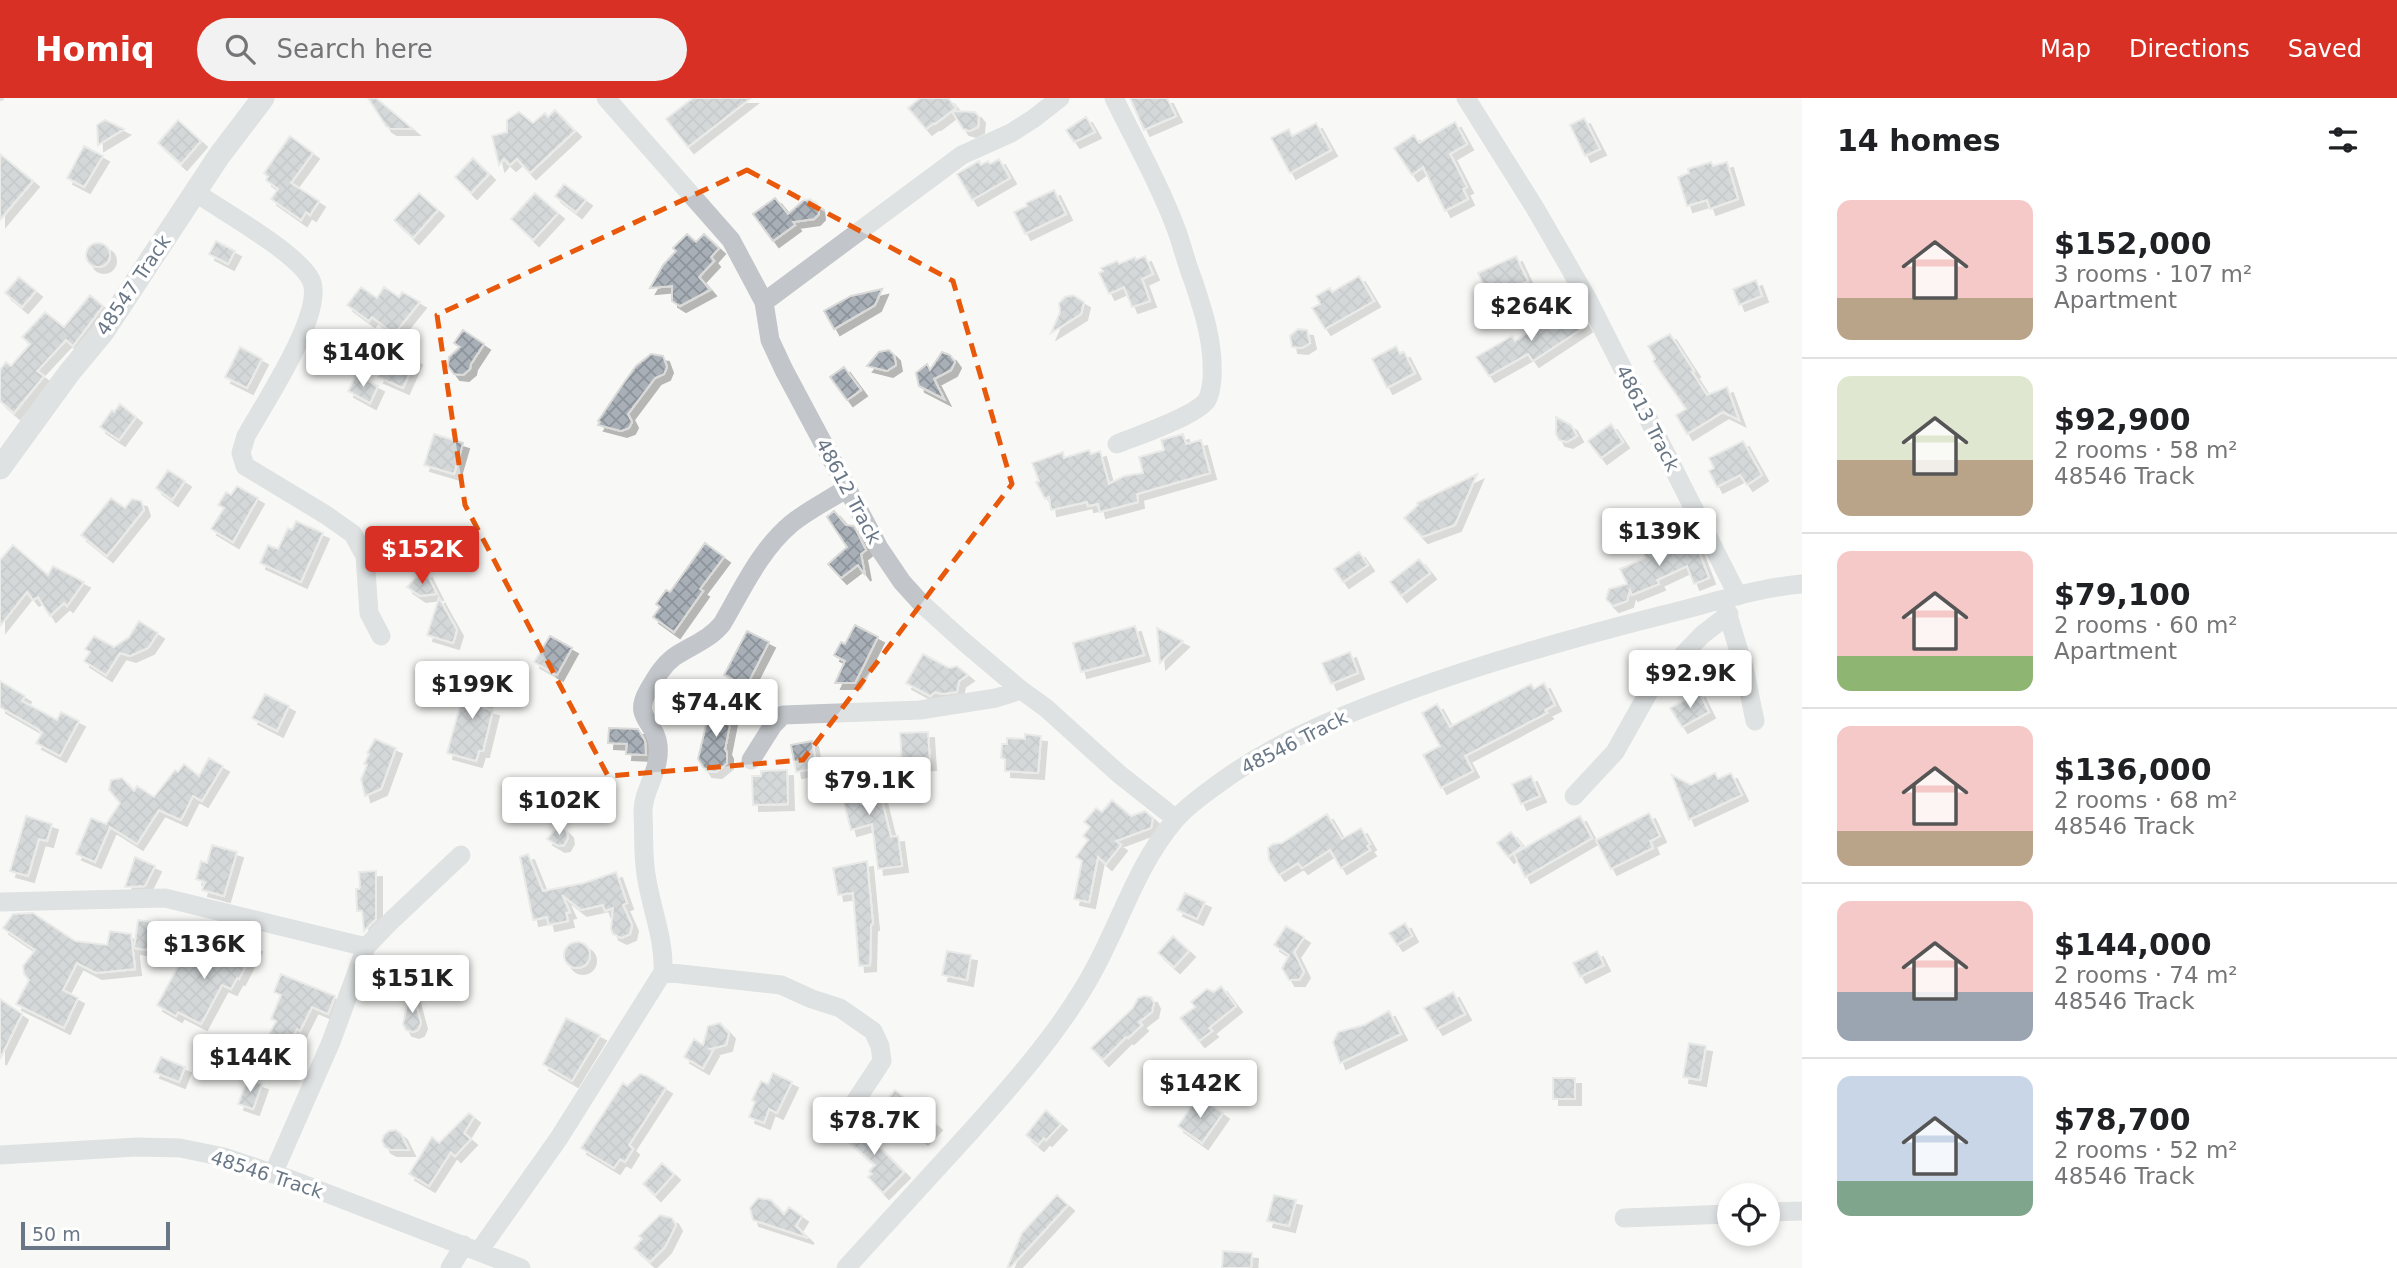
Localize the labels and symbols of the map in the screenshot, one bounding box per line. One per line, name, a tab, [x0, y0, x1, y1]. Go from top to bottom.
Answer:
street label: 48547 Track	[91, 231, 175, 339]
pin: $264K	[1482, 284, 1580, 343]
pin: $140K	[314, 330, 412, 389]
street label: 48613 Track	[1612, 361, 1684, 475]
street label: 48612 Track	[812, 435, 886, 547]
pin: $139K	[1610, 508, 1708, 568]
pin: $152K	[373, 526, 471, 586]
pin: $92.9K	[1633, 650, 1747, 710]
pin: $199K	[423, 662, 521, 721]
pin: $74.4K	[659, 680, 773, 739]
street label: 48546 Track	[1237, 706, 1351, 778]
pin: $79.1K	[812, 758, 926, 817]
pin: $102K	[510, 778, 608, 837]
pin: $136K	[155, 922, 253, 981]
pin: $151K	[363, 956, 461, 1015]
pin: $144K	[201, 1034, 299, 1094]
pin: $142K	[1151, 1060, 1249, 1120]
pin: $78.7K	[817, 1098, 931, 1157]
street label: 48546 Track	[208, 1146, 326, 1202]
scale bar	[21, 1219, 170, 1251]

